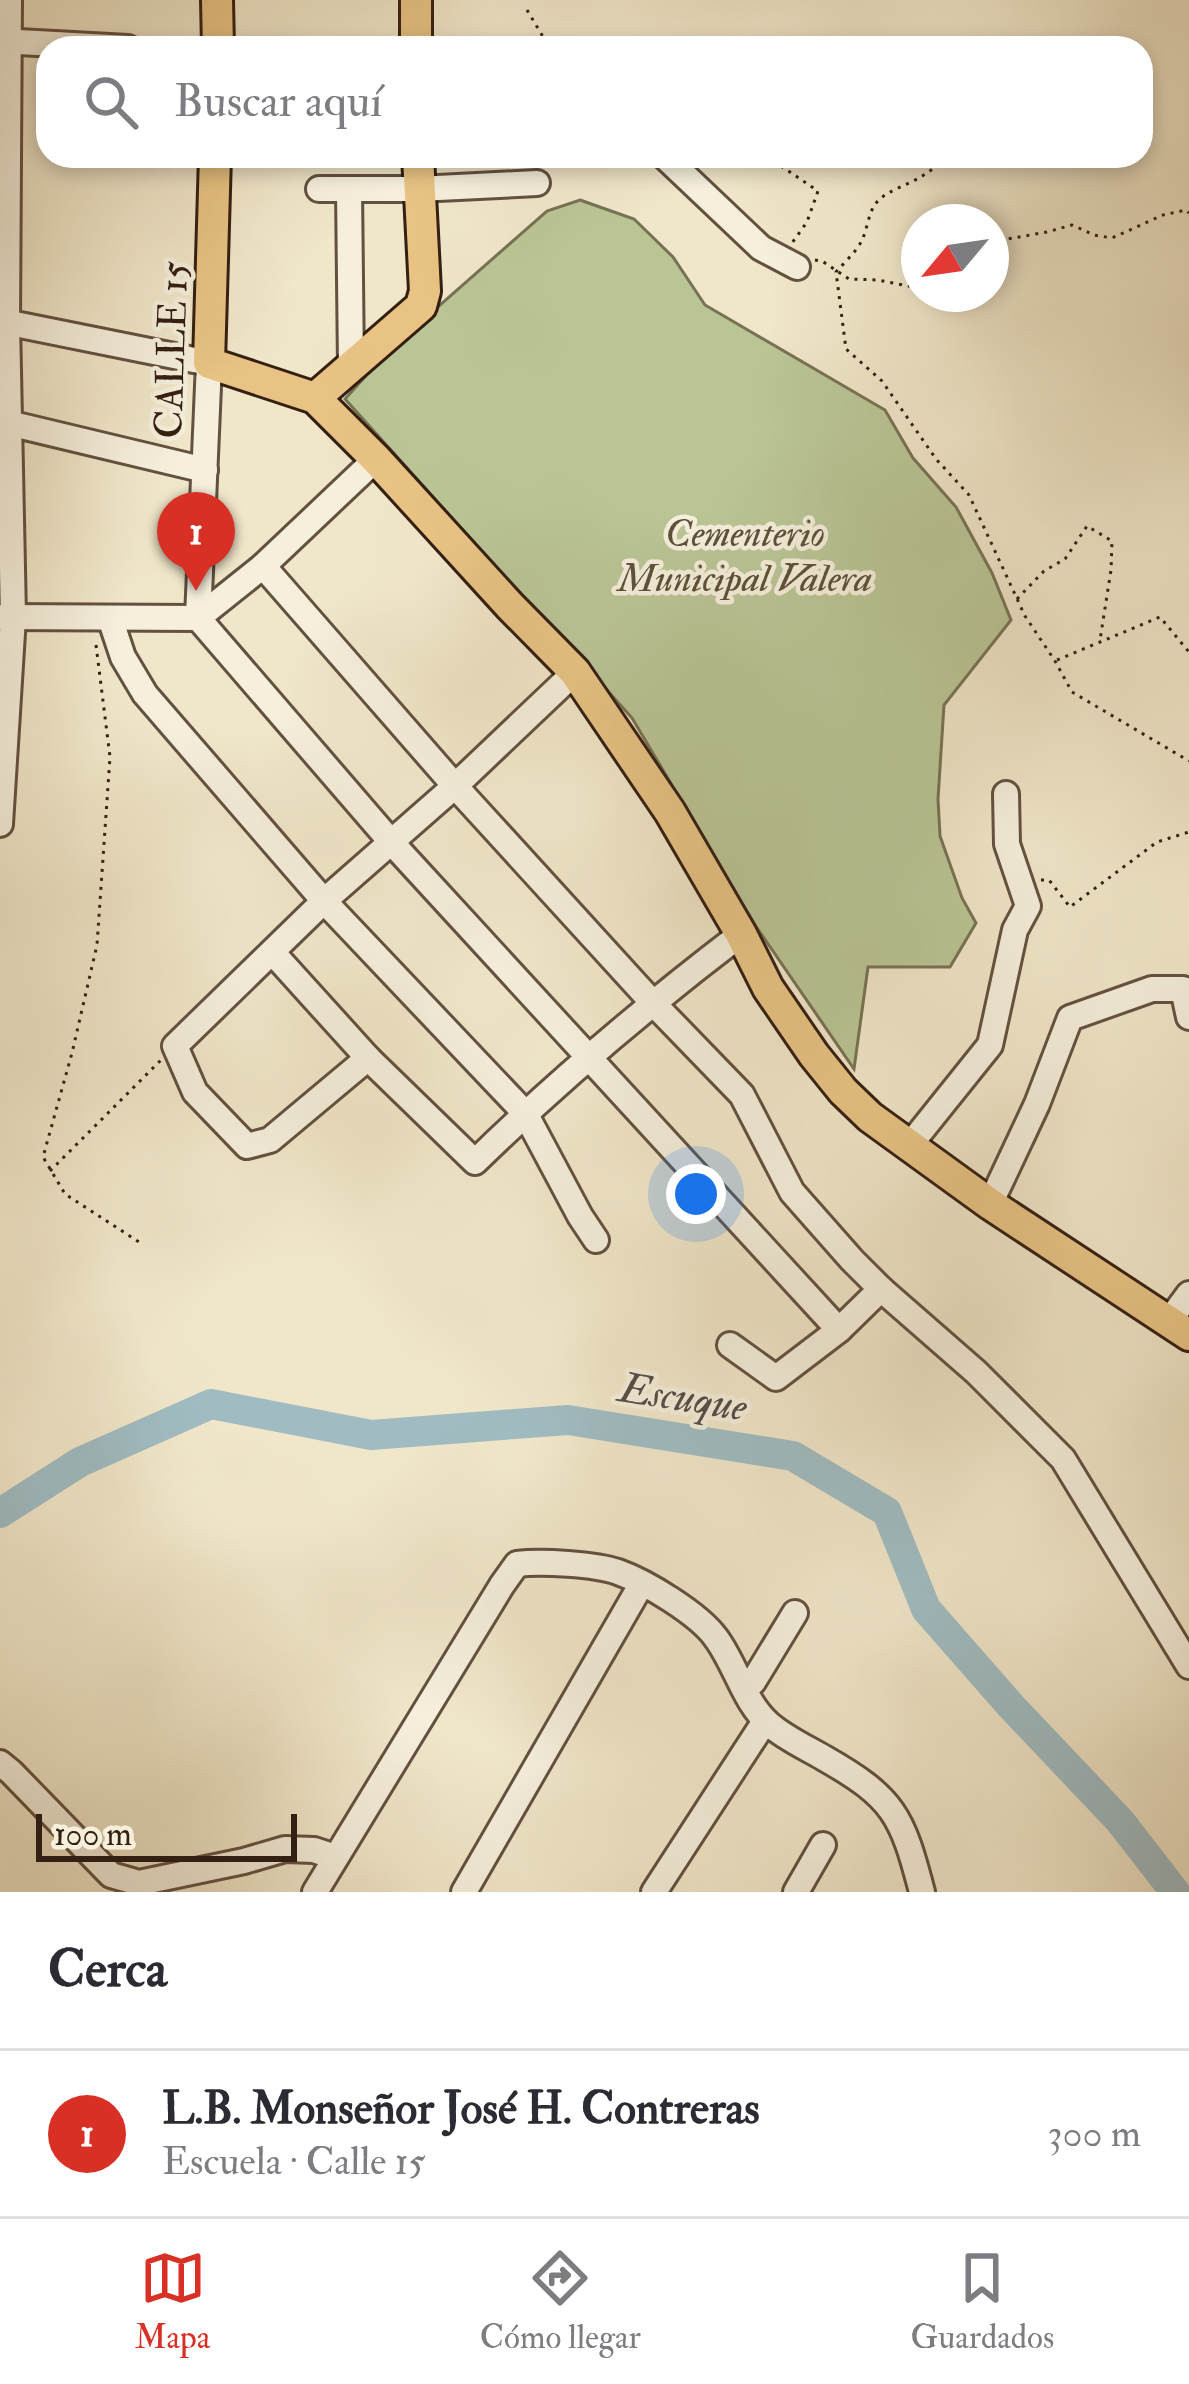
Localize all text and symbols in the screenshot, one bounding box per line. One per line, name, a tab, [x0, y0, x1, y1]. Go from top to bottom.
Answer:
search box	[36, 36, 1153, 168]
icon: search	[78, 69, 144, 135]
text: Buscar aquí	[174, 74, 382, 130]
north arrow	[901, 204, 1009, 312]
street label: CALLE 15	[144, 261, 199, 439]
pin: 1	[157, 492, 235, 591]
park label: Cementerio Municipal Valera	[616, 509, 872, 603]
your location	[666, 1164, 726, 1224]
water label: Escuque	[612, 1362, 751, 1434]
scale bar	[36, 1808, 297, 1861]
text: 100 m	[54, 1814, 132, 1855]
text: Cerca	[48, 1938, 167, 2002]
text: L.B. Monseñor José H. Contreras	[162, 2081, 760, 2137]
text: 1	[80, 2109, 94, 2158]
text: 300 m	[1048, 2109, 1141, 2158]
text: Escuela · Calle 15	[162, 2137, 426, 2186]
tab: Mapa	[135, 2245, 210, 2358]
tab: Cómo llegar	[480, 2245, 641, 2358]
tab: Guardados	[910, 2245, 1054, 2358]

